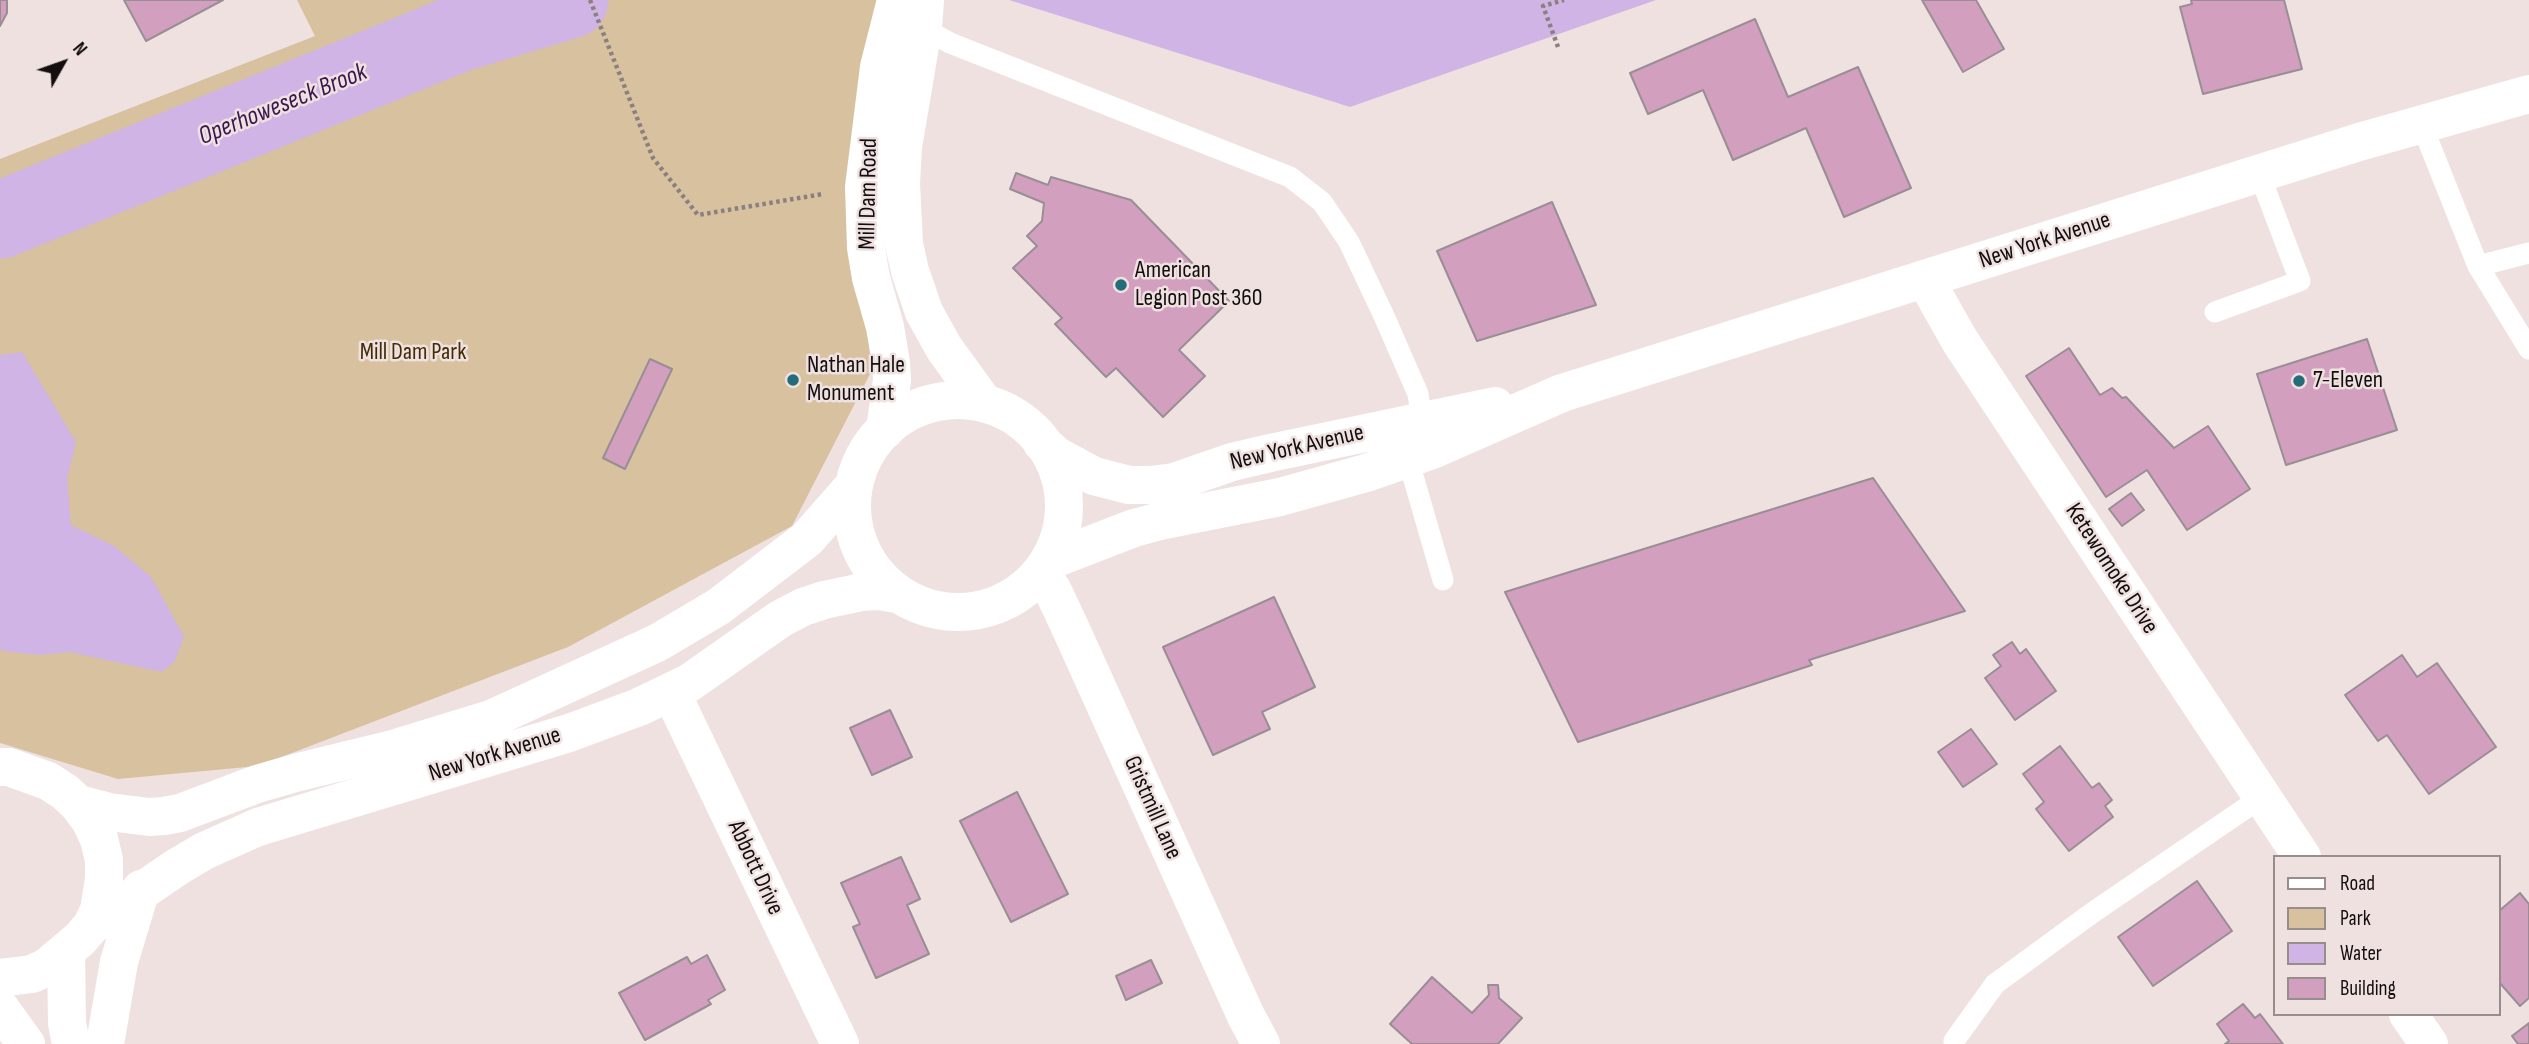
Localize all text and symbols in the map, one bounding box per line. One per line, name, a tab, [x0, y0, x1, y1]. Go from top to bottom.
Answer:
north arrow	[28, 28, 98, 98]
text: N	[67, 38, 92, 60]
water label: Operhoweseck Brook	[194, 57, 372, 153]
street label: Mill Dam Road	[854, 138, 884, 250]
street label: New York Avenue	[1976, 206, 2114, 276]
place label: American Legion Post 360	[1135, 257, 1262, 313]
marker: American Legion Post 360	[1113, 277, 1129, 293]
park label: Mill Dam Park	[360, 339, 466, 367]
place label: Nathan Hale Monument	[807, 352, 905, 408]
place label: 7-Eleven	[2313, 367, 2383, 395]
marker: Nathan Hale Monument	[785, 372, 801, 388]
marker: 7-Eleven	[2291, 373, 2307, 389]
street label: New York Avenue	[1227, 419, 1367, 477]
street label: Ketewomoke Drive	[2058, 498, 2164, 640]
street label: New York Avenue	[426, 721, 564, 789]
street label: Gristmill Lane	[1116, 752, 1188, 864]
street label: Abbott Drive	[721, 816, 789, 920]
legend	[2274, 855, 2501, 1016]
text: Road	[2340, 871, 2375, 896]
text: Park	[2340, 906, 2371, 931]
text: Water	[2340, 941, 2382, 966]
text: Building	[2340, 976, 2396, 1001]

